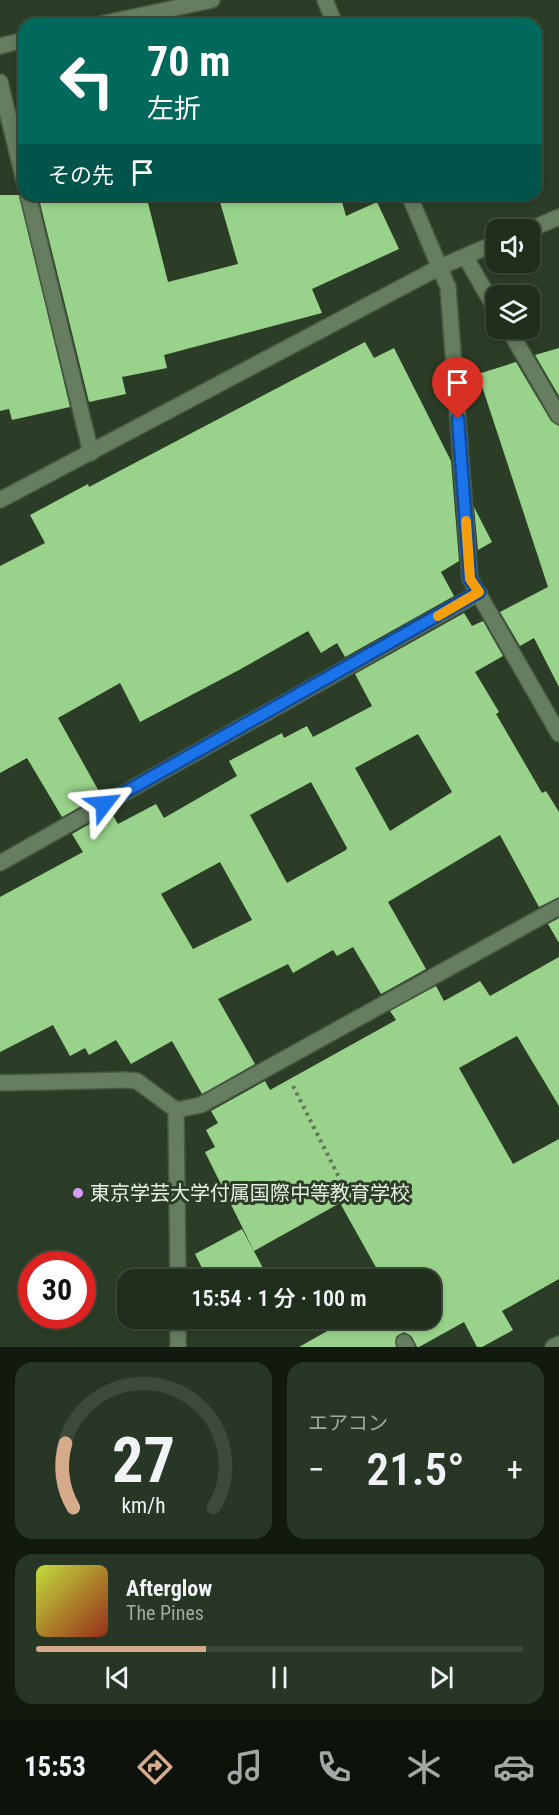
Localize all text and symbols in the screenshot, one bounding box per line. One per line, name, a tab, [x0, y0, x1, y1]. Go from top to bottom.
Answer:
text: 70 m	[147, 37, 230, 86]
icon: left	[48, 42, 126, 120]
text: 左折	[147, 93, 201, 125]
icon: arrive	[126, 156, 159, 189]
text: その先	[48, 163, 114, 188]
map controls	[486, 219, 540, 339]
button: sound	[486, 219, 540, 273]
button: layers	[486, 285, 540, 339]
pin	[432, 357, 483, 419]
icon: arrive	[441, 366, 474, 399]
position arrow	[72, 772, 136, 836]
place label: 東京学芸大学付属国際中等教育学校	[90, 1181, 410, 1205]
marker: 東京学芸大学付属国際中等教育学校	[71, 1186, 85, 1200]
speed limit sign: 30	[18, 1251, 96, 1329]
text: 15:54 · 1 分 · 100 m	[191, 1286, 367, 1311]
text: エアコン	[308, 1411, 388, 1435]
text: 27	[112, 1424, 175, 1497]
text: 21.5°	[367, 1443, 465, 1496]
text: −	[308, 1450, 325, 1489]
text: +	[507, 1450, 523, 1489]
text: km/h	[121, 1493, 166, 1518]
text: Afterglow	[126, 1576, 212, 1601]
text: The Pines	[126, 1601, 204, 1625]
icon: previous	[101, 1661, 134, 1694]
icon: pause	[263, 1661, 296, 1694]
icon: next	[425, 1661, 458, 1694]
icon: directions	[134, 1746, 176, 1788]
icon: music	[224, 1746, 266, 1788]
icon: phone	[313, 1746, 355, 1788]
icon: climate	[403, 1746, 445, 1788]
icon: car	[493, 1746, 535, 1788]
text: 15:53	[24, 1751, 86, 1783]

